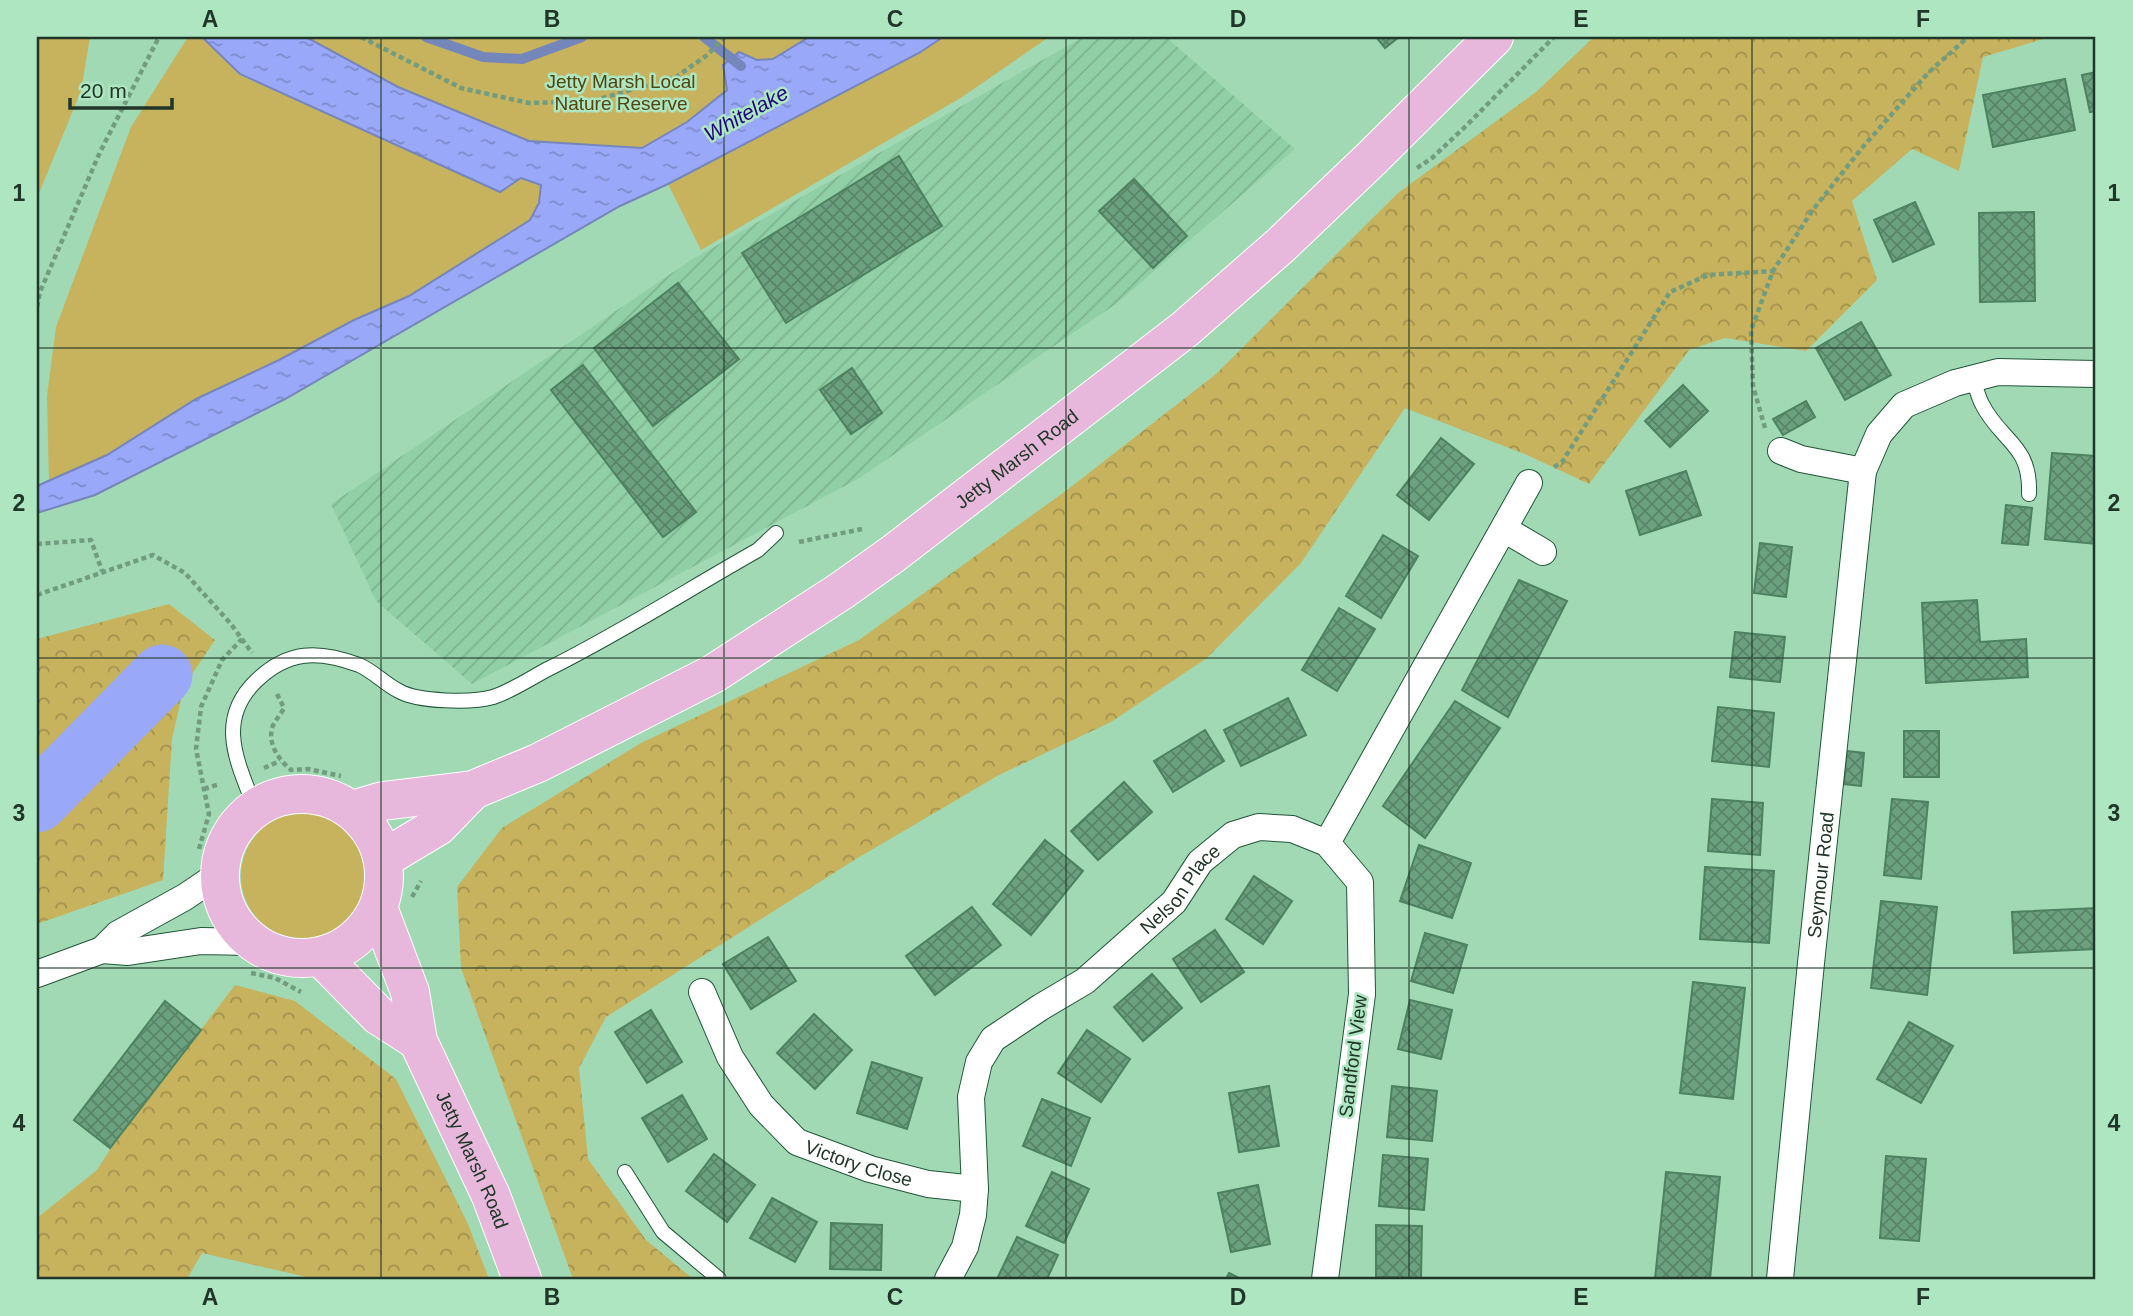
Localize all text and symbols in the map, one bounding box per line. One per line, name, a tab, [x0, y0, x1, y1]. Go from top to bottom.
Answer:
text: A	[202, 6, 218, 32]
text: B	[544, 6, 560, 32]
text: C	[887, 6, 903, 32]
text: D	[1230, 6, 1246, 32]
text: E	[1573, 6, 1589, 32]
text: F	[1916, 6, 1930, 32]
scale bar	[70, 66, 172, 110]
park label: Jetty Marsh Local Nature Reserve	[547, 71, 695, 114]
text: 20 m	[80, 79, 127, 102]
water label: Whitelake	[700, 81, 792, 145]
text: 1	[13, 180, 26, 206]
text: 1	[2108, 180, 2121, 206]
street label: Jetty Marsh Road	[951, 405, 1082, 513]
text: 2	[13, 490, 25, 516]
text: 2	[2108, 490, 2120, 516]
text: 3	[13, 800, 25, 826]
text: 3	[2108, 800, 2120, 826]
street label: Seymour Road	[1803, 811, 1837, 939]
street label: Nelson Place	[1136, 840, 1224, 938]
street label: Sandford View	[1335, 993, 1371, 1118]
street label: Jetty Marsh Road	[432, 1087, 513, 1231]
text: 4	[13, 1110, 26, 1136]
text: 4	[2108, 1110, 2121, 1136]
street label: Victory Close	[802, 1135, 915, 1190]
text: A	[202, 1284, 218, 1310]
text: B	[544, 1284, 560, 1310]
text: C	[887, 1284, 903, 1310]
text: D	[1230, 1284, 1246, 1310]
text: E	[1573, 1284, 1589, 1310]
text: F	[1916, 1284, 1930, 1310]

